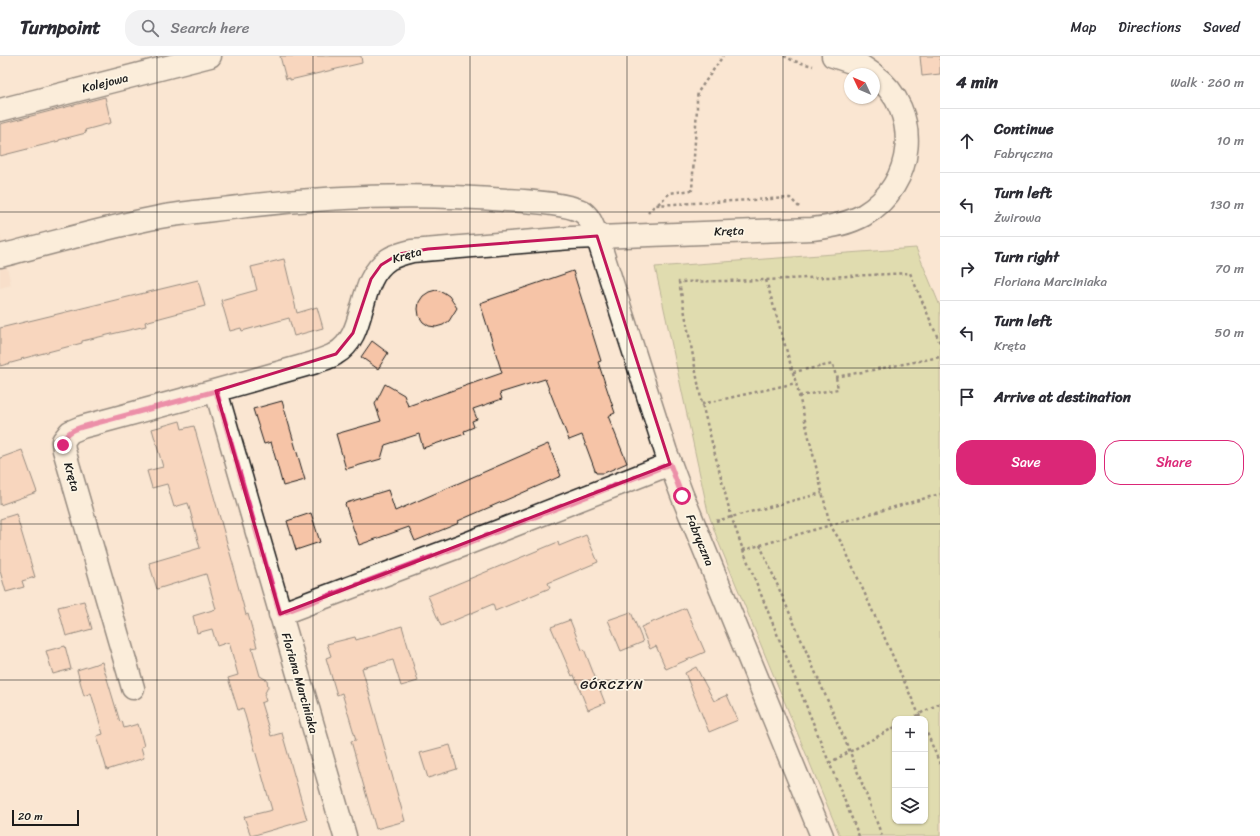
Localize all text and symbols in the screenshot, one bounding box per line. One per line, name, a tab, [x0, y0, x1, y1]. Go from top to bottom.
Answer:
search box	[125, 10, 405, 46]
text: Turnpoint	[20, 11, 101, 44]
text: Search here	[171, 15, 250, 41]
text: Map	[1070, 15, 1096, 40]
text: Directions	[1118, 15, 1181, 40]
text: Saved	[1203, 15, 1240, 40]
icon: search	[139, 17, 161, 39]
street label: Kolejowa	[79, 67, 131, 99]
text: 4 min	[956, 67, 998, 97]
north arrow	[844, 68, 880, 104]
text: Walk · 260 m	[1170, 71, 1244, 94]
text: Continue	[994, 116, 1054, 142]
text: 10 m	[1217, 129, 1244, 152]
icon: ahead	[956, 130, 978, 152]
text: Fabryczna	[994, 142, 1053, 165]
text: Turn left	[994, 180, 1052, 206]
text: 130 m	[1210, 193, 1244, 216]
icon: left	[956, 194, 978, 216]
text: Żwirowa	[994, 206, 1041, 229]
street label: Kręta	[714, 219, 744, 243]
street label: Kręta	[390, 240, 424, 270]
text: Turn right	[994, 244, 1059, 270]
text: 70 m	[1215, 257, 1244, 280]
icon: right	[956, 258, 978, 280]
text: Floriana Marciniaka	[994, 270, 1107, 293]
text: Turn left	[994, 308, 1052, 334]
text: 50 m	[1214, 321, 1244, 344]
icon: left	[956, 322, 978, 344]
text: Kręta	[994, 334, 1026, 357]
text: Arrive at destination	[994, 384, 1131, 410]
icon: arrive	[956, 386, 978, 408]
route end	[54, 436, 72, 454]
button: Save	[956, 440, 1096, 485]
button: Share	[1104, 440, 1244, 485]
street label: Kręta	[57, 460, 87, 494]
route start	[673, 487, 691, 505]
street label: Fabryczna	[680, 511, 720, 569]
street label: Floriana Marciniaka	[275, 630, 325, 736]
district label: GÓRCZYN	[580, 673, 644, 696]
map controls	[892, 716, 928, 824]
button: +	[892, 716, 928, 752]
button: −	[892, 752, 928, 788]
button: layers	[892, 788, 928, 824]
text: 20 m	[18, 807, 43, 826]
scale bar	[12, 808, 79, 827]

